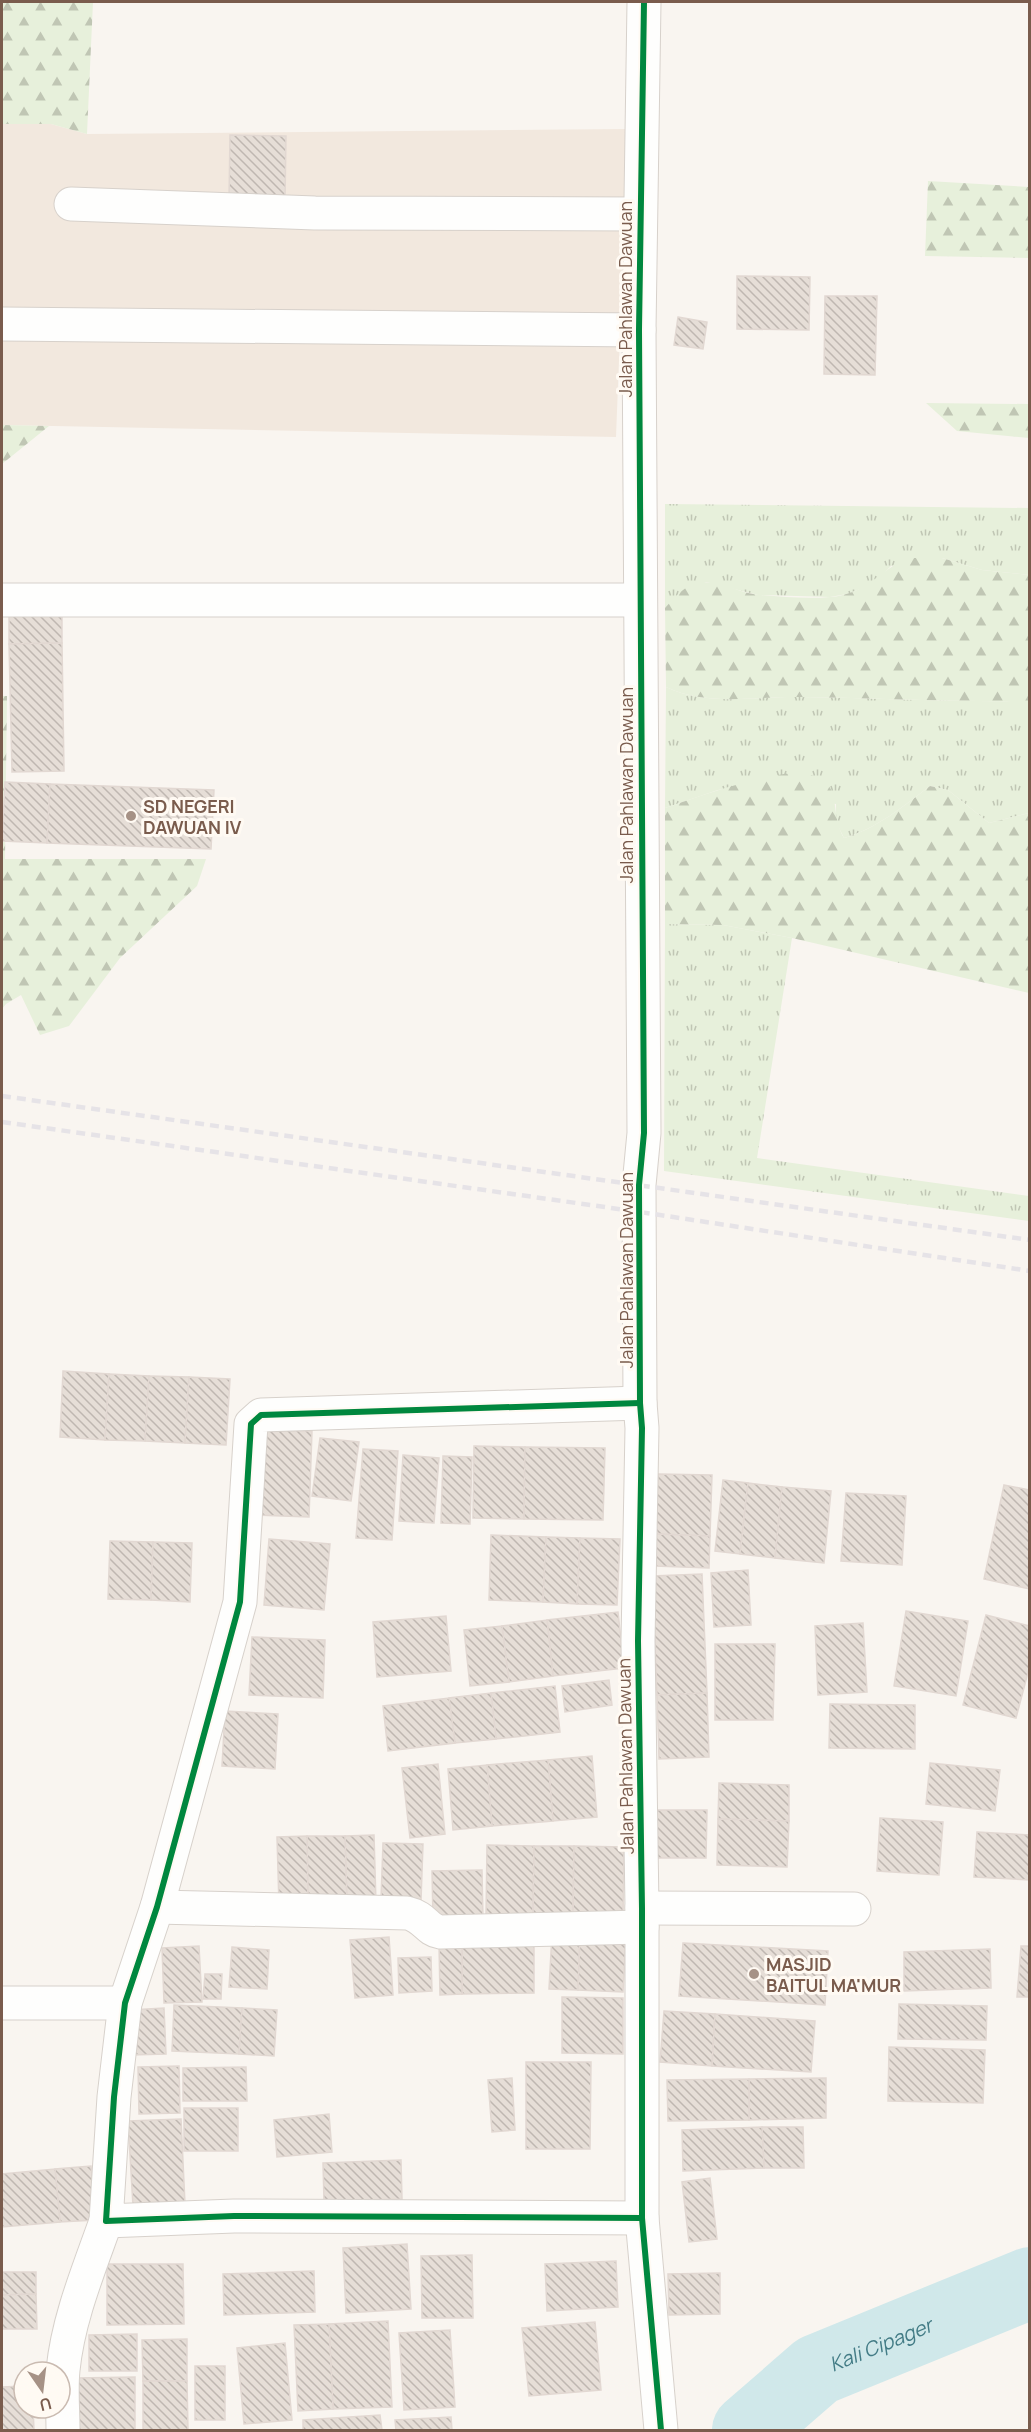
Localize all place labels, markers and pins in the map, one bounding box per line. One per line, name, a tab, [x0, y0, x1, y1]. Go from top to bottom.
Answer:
place label: SD NEGERI DAWUAN IV	[143, 794, 242, 839]
marker: SD NEGERI DAWUAN IV	[124, 809, 138, 823]
place label: MASJID BAITUL MA'MUR	[766, 1952, 901, 1997]
marker: MASJID BAITUL MA'MUR	[747, 1967, 761, 1981]

